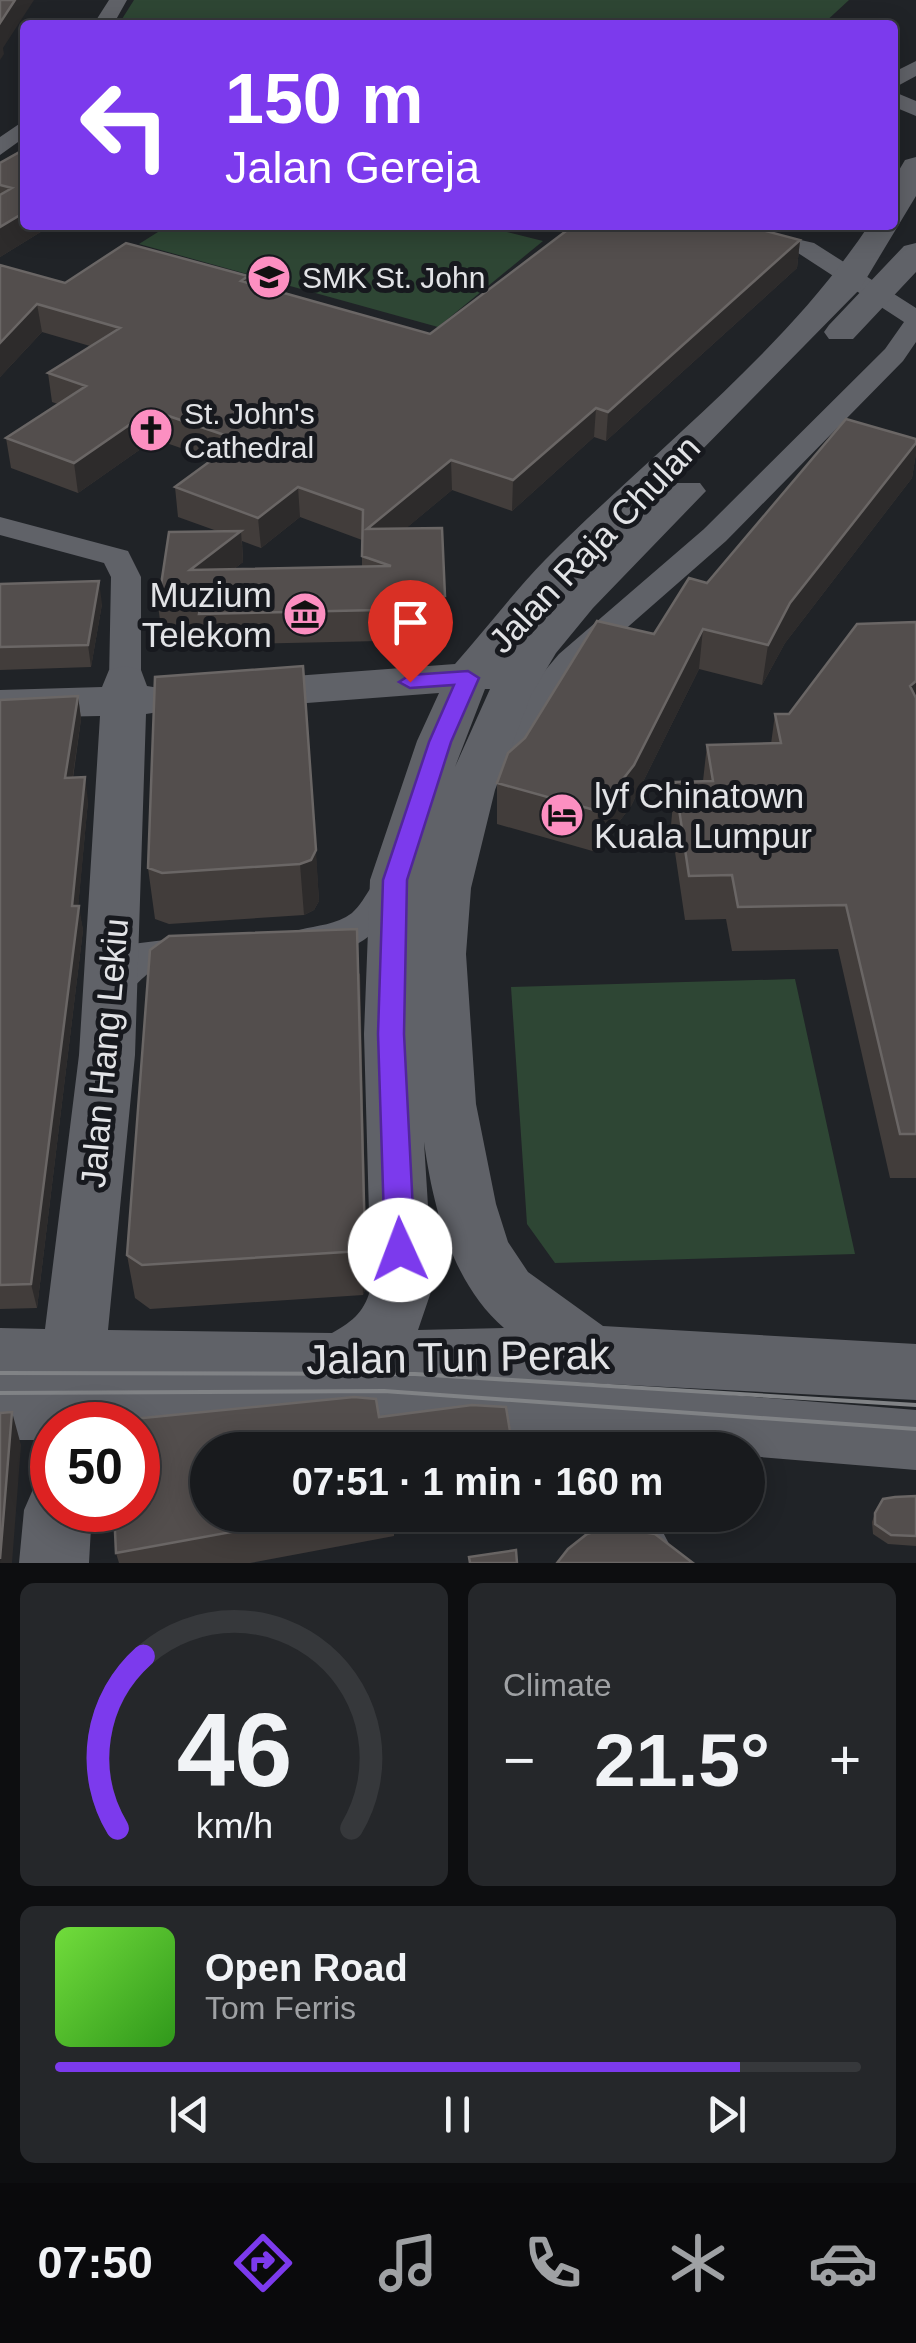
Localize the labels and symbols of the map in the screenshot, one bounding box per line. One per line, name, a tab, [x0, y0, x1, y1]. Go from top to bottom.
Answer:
school or university icon: SMK St. John	[246, 254, 292, 300]
place label: SMK St. John	[302, 261, 485, 294]
place label: St. John's Cathedral	[184, 397, 315, 464]
church icon: St. John's Cathedral	[128, 407, 174, 453]
street label: Jalan Raja Chulan	[481, 428, 707, 660]
place label: Muzium Telekom	[142, 575, 272, 654]
pin	[368, 580, 453, 683]
museum icon: Muzium Telekom	[282, 591, 328, 637]
place label: lyf Chinatown Kuala Lumpur	[594, 776, 812, 855]
hotel icon: lyf Chinatown Kuala Lumpur	[539, 792, 585, 838]
street label: Jalan Hang Lekiu	[73, 917, 135, 1189]
position arrow	[348, 1198, 452, 1302]
street label: Jalan Tun Perak	[306, 1331, 611, 1383]
speed limit sign: 50	[30, 1402, 160, 1532]

